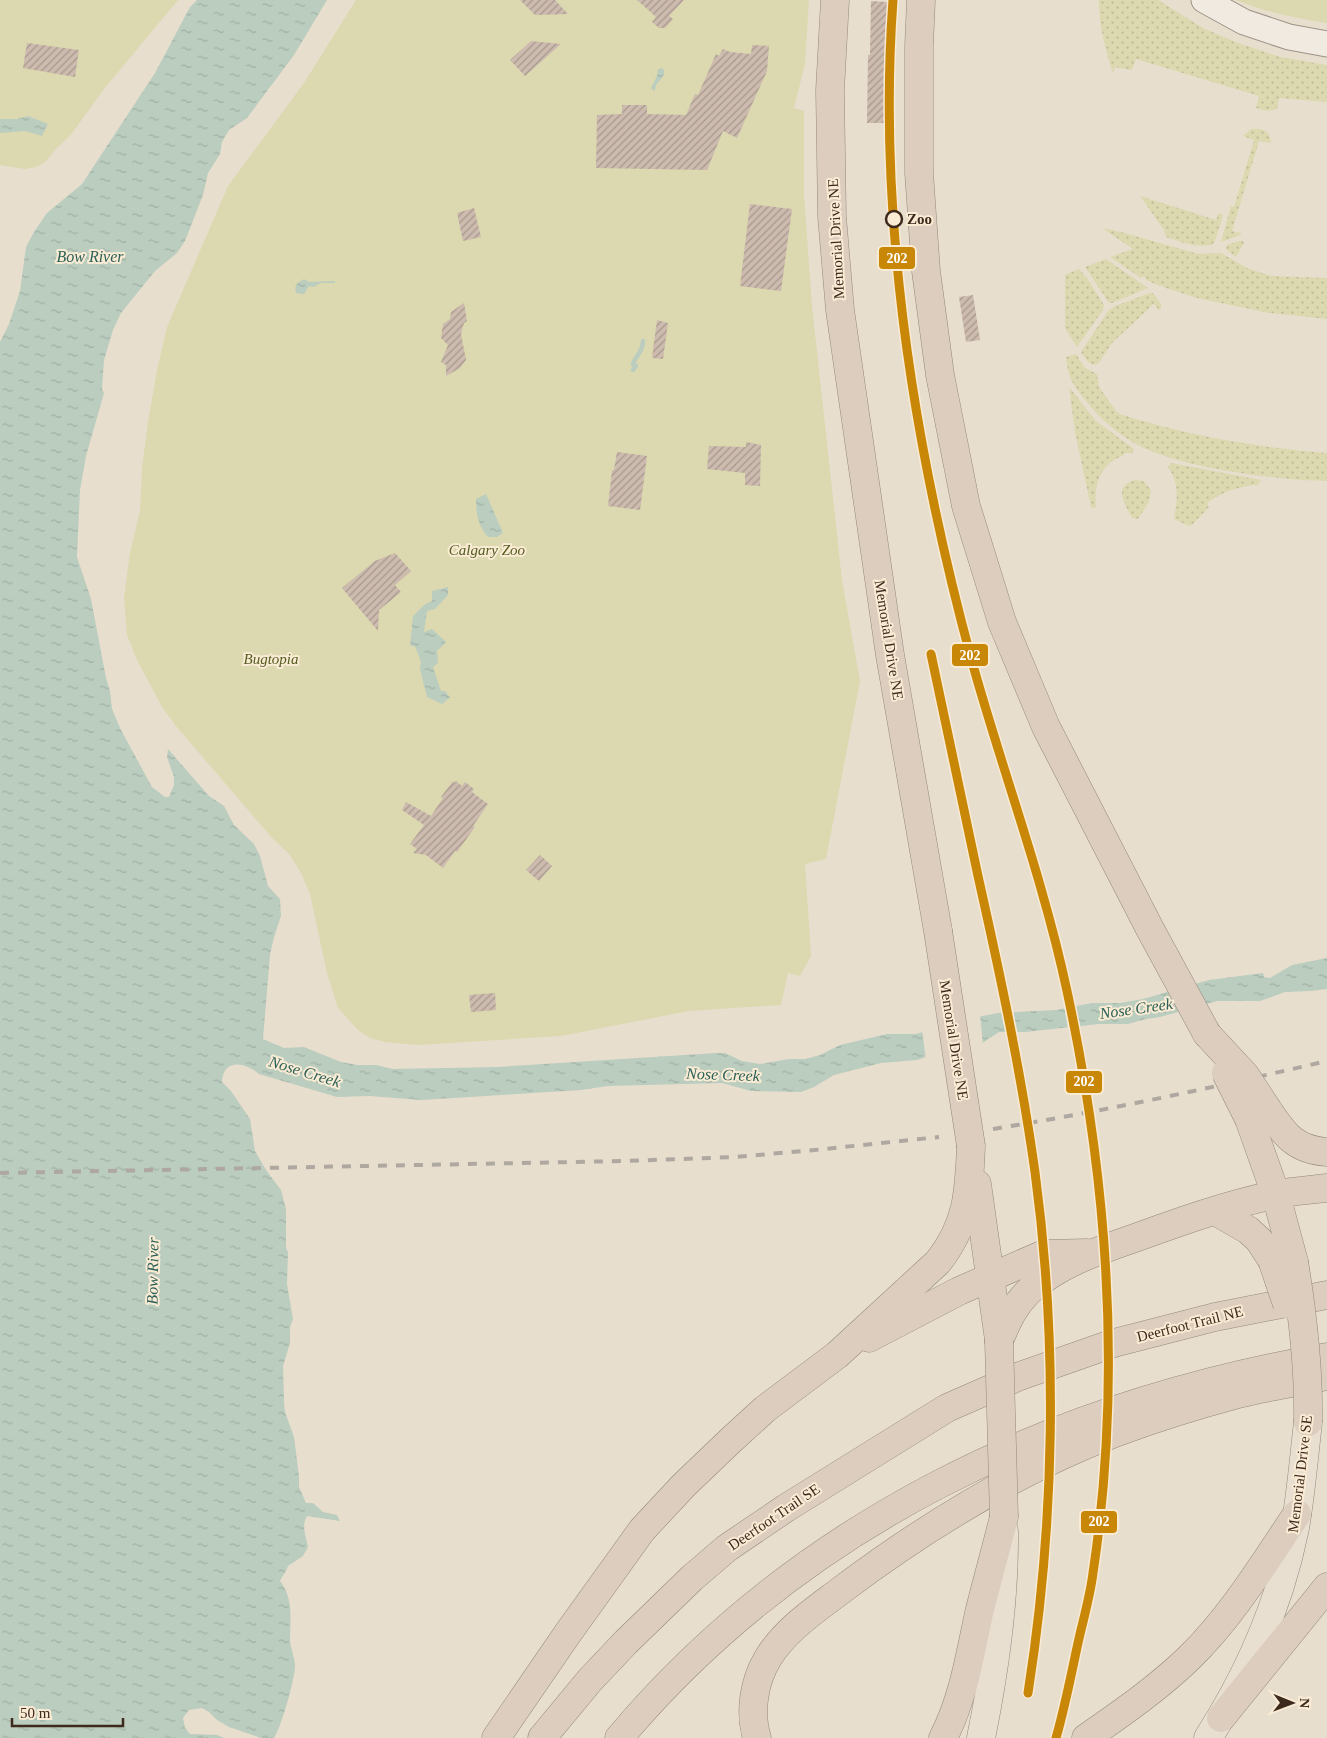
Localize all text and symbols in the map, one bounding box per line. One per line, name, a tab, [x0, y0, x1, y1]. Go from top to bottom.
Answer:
street label: Memorial Drive NE	[825, 178, 847, 300]
marker: Zoo	[885, 210, 903, 228]
place label: Zoo	[907, 211, 932, 227]
line badge: 202	[878, 246, 916, 270]
water label: Bow River	[56, 248, 124, 265]
text: 202	[887, 251, 908, 266]
park label: Calgary Zoo	[449, 542, 526, 558]
street label: Memorial Drive NE	[872, 579, 906, 701]
line badge: 202	[951, 643, 989, 667]
text: 202	[960, 648, 981, 663]
park label: Bugtopia	[244, 651, 299, 667]
street label: Memorial Drive NE	[937, 979, 971, 1101]
water label: Nose Creek	[1097, 995, 1175, 1022]
water label: Nose Creek	[266, 1052, 343, 1091]
water label: Nose Creek	[685, 1065, 761, 1084]
line badge: 202	[1065, 1070, 1103, 1094]
text: 202	[1074, 1074, 1095, 1089]
water label: Bow River	[143, 1237, 162, 1305]
street label: Deerfoot Trail NE	[1135, 1303, 1245, 1345]
street label: Memorial Drive SE	[1285, 1414, 1315, 1534]
street label: Deerfoot Trail SE	[725, 1481, 823, 1553]
line badge: 202	[1080, 1510, 1118, 1534]
text: 202	[1089, 1514, 1110, 1529]
north arrow	[1267, 1678, 1317, 1728]
scale bar	[12, 1696, 124, 1728]
text: N	[1297, 1698, 1312, 1708]
text: 50 m	[20, 1705, 51, 1721]

